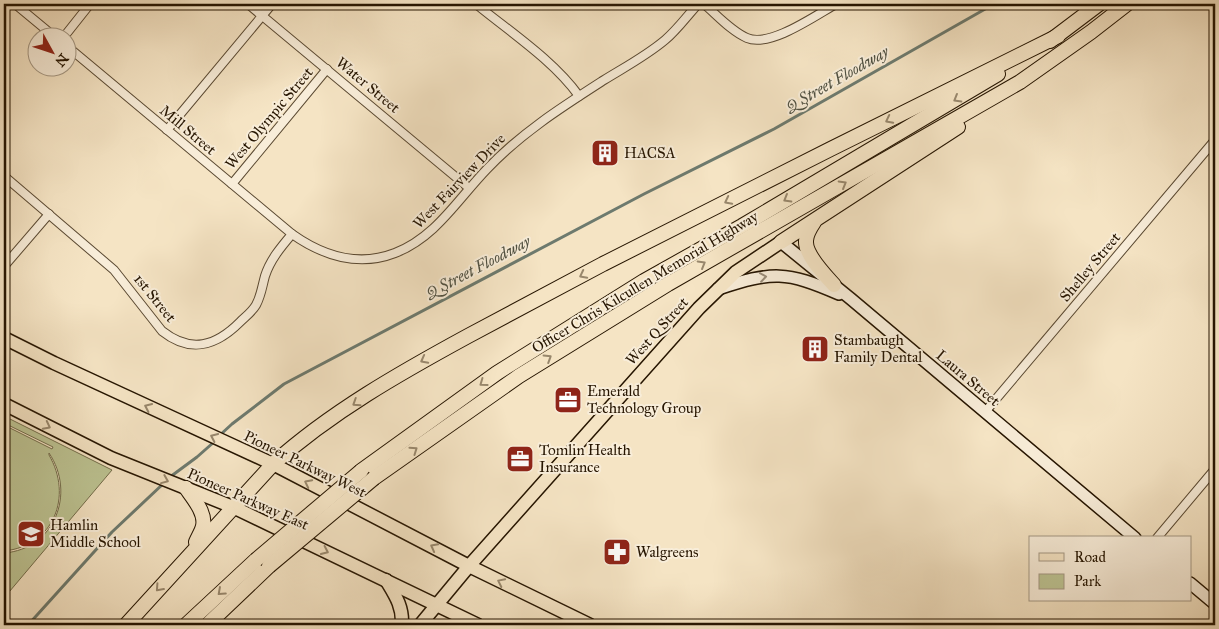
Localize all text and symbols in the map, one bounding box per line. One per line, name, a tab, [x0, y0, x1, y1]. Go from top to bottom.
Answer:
north arrow	[28, 28, 78, 78]
water label: Q Street Floodway	[781, 41, 893, 117]
text: N	[51, 50, 72, 70]
street label: Water Street	[333, 53, 404, 117]
street label: West Olympic Street	[221, 63, 317, 172]
one-way arrow	[954, 93, 963, 103]
street label: Mill Street	[156, 101, 220, 159]
one-way arrow	[885, 114, 894, 124]
street label: West Fairview Drive	[409, 130, 509, 232]
building icon: HACSA	[590, 138, 620, 168]
place label: HACSA	[624, 144, 676, 162]
one-way arrow	[838, 180, 847, 190]
one-way arrow	[784, 193, 793, 203]
one-way arrow	[724, 195, 733, 205]
street label: Officer Chris Kilcullen Memorial Highway	[529, 207, 762, 357]
street label: Shelley Street	[1056, 228, 1125, 305]
water label: Q Street Floodway	[422, 231, 534, 303]
one-way arrow	[697, 261, 706, 271]
one-way arrow	[579, 269, 588, 279]
street label: 1st Street	[130, 270, 180, 326]
one-way arrow	[760, 272, 768, 283]
street label: West Q Street	[622, 293, 693, 369]
place label: Stambaugh Family Dental	[834, 331, 923, 366]
building icon: Stambaugh Family Dental	[800, 334, 830, 364]
street label: Laura Street	[932, 346, 1004, 410]
one-way arrow	[420, 354, 429, 364]
one-way arrow	[543, 355, 552, 365]
one-way arrow	[479, 377, 489, 386]
place label: Emerald Technology Group	[587, 382, 701, 417]
office icon: Emerald Technology Group	[553, 385, 583, 415]
one-way arrow	[352, 397, 361, 406]
one-way arrow	[144, 403, 153, 413]
one-way arrow	[42, 420, 51, 430]
street label: Pioneer Parkway West	[241, 427, 370, 502]
one-way arrow	[210, 434, 219, 444]
place label: Tomlin Health Insurance	[539, 441, 631, 476]
office icon: Tomlin Health Insurance	[505, 444, 535, 474]
one-way arrow	[409, 447, 418, 456]
street label: Pioneer Parkway East	[185, 464, 312, 534]
one-way arrow	[160, 473, 169, 484]
one-way arrow	[305, 479, 314, 489]
place label: Hamlin Middle School	[50, 516, 142, 551]
school or university icon: Hamlin Middle School	[16, 519, 46, 549]
legend	[1029, 536, 1192, 602]
pharmacy icon: Walgreens	[602, 537, 632, 567]
one-way arrow	[430, 543, 439, 553]
place label: Walgreens	[636, 543, 699, 561]
one-way arrow	[319, 544, 328, 554]
text: Road	[1074, 548, 1106, 566]
text: Park	[1074, 572, 1101, 590]
one-way arrow	[497, 578, 506, 588]
one-way arrow	[156, 582, 165, 591]
one-way arrow	[217, 586, 226, 595]

